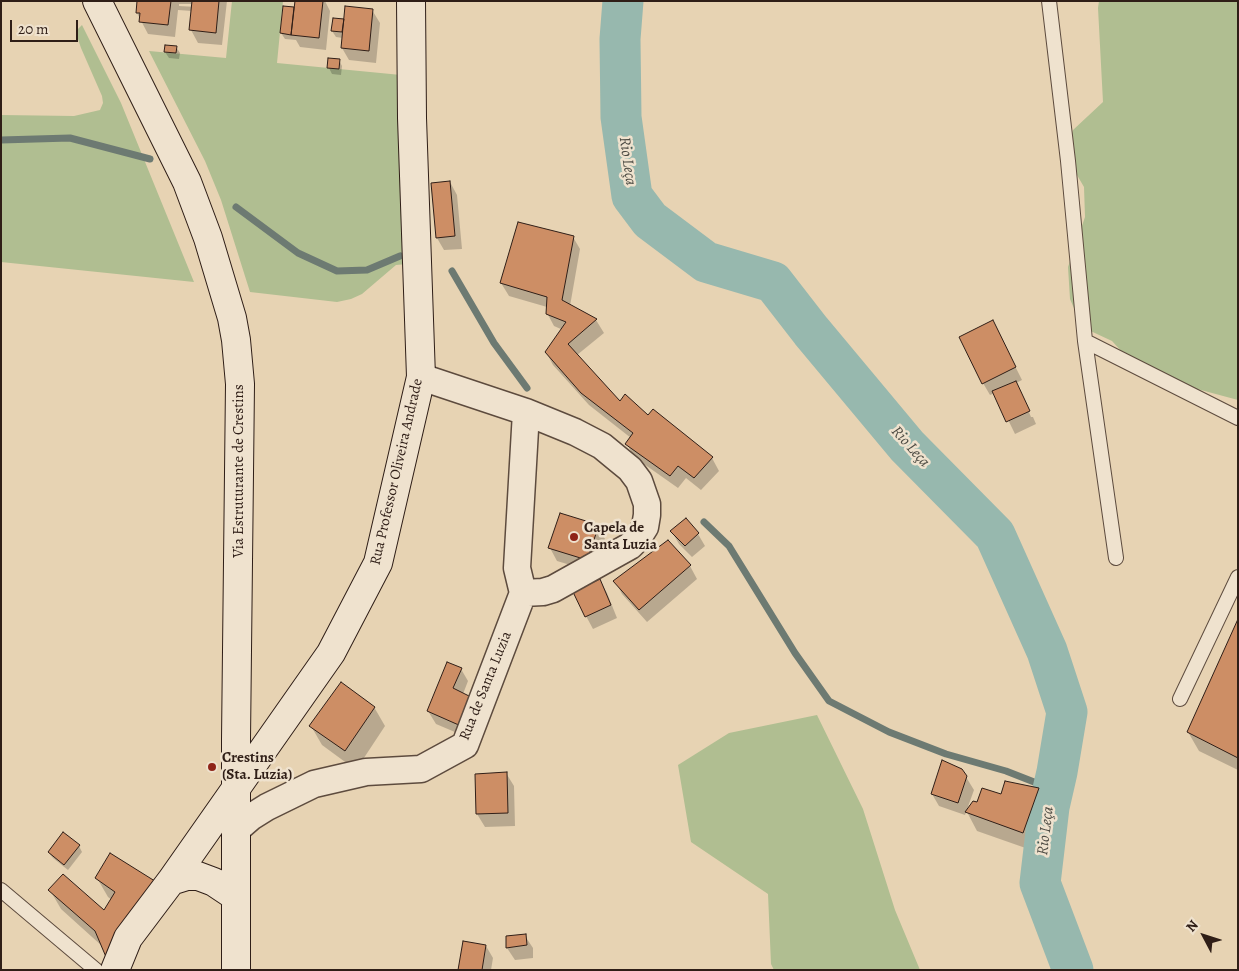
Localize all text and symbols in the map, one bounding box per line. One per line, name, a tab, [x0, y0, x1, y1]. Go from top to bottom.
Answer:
scale bar	[12, 10, 80, 42]
text: 20 m	[18, 19, 49, 39]
water label: Rio Leça	[614, 136, 640, 186]
street label: Rua Professor Oliveira Andrade	[367, 377, 427, 567]
street label: Via Estruturante de Crestins	[230, 384, 248, 558]
water label: Rio Leça	[887, 422, 933, 472]
place label: Capela de Santa Luzia	[584, 519, 657, 554]
marker: Capela de Santa Luzia	[568, 531, 580, 543]
street label: Rua de Santa Luzia	[456, 629, 516, 743]
place label: Crestins (Sta. Luzia)	[222, 749, 292, 784]
marker: Crestins (Sta. Luzia)	[206, 761, 218, 773]
water label: Rio Leça	[1033, 806, 1059, 856]
north arrow	[1179, 911, 1229, 961]
text: N	[1182, 916, 1203, 936]

